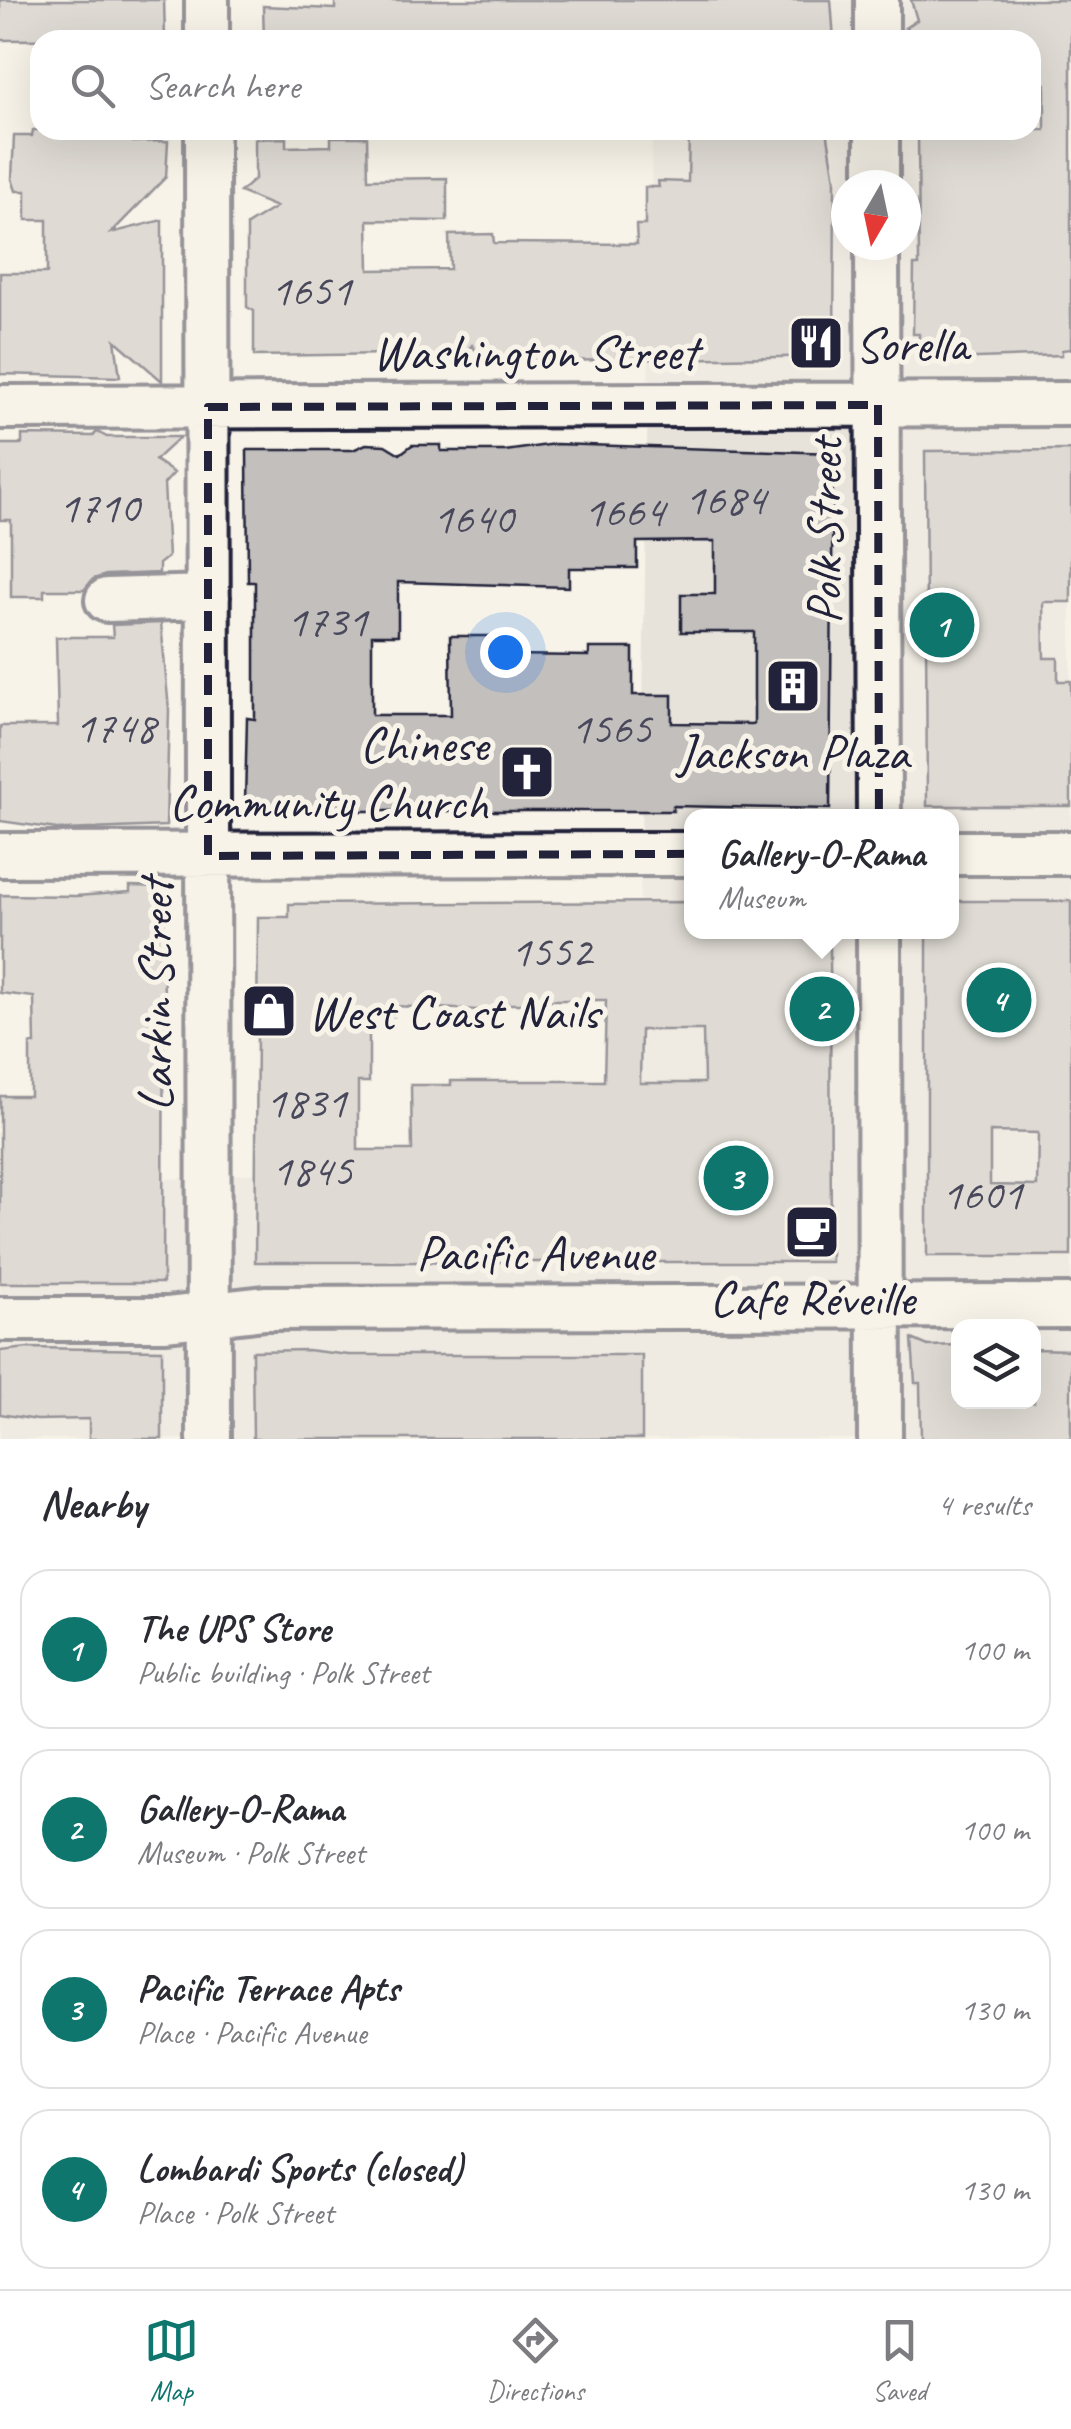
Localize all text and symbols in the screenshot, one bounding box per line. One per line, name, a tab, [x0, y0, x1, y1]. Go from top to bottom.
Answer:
search box	[30, 30, 1041, 140]
icon: search	[65, 58, 120, 113]
text: Search here	[145, 62, 300, 109]
north arrow	[831, 170, 921, 260]
house number: 1651	[270, 262, 354, 319]
restaurant icon: Sorella	[786, 313, 846, 373]
place label: Sorella	[855, 313, 973, 376]
street label: Washington Street	[373, 321, 704, 384]
street label: Polk Street	[793, 434, 856, 624]
house number: 1684	[684, 471, 769, 528]
house number: 1710	[58, 479, 142, 536]
house number: 1664	[583, 483, 668, 540]
house number: 1640	[432, 490, 516, 547]
pin: 1	[910, 588, 974, 662]
house number: 1731	[286, 593, 370, 650]
your location	[480, 627, 531, 678]
building icon: Jackson Plaza	[763, 656, 823, 716]
house number: 1748	[74, 699, 159, 756]
house number: 1565	[570, 700, 654, 757]
place label: Chinese Community Church	[169, 713, 491, 834]
place label: Jackson Plaza	[675, 721, 912, 784]
church icon: Chinese Community Church	[497, 742, 557, 802]
popup	[684, 809, 959, 939]
text: Gallery-O-Rama	[718, 830, 925, 877]
street label: Larkin Street	[124, 872, 187, 1111]
text: Museum	[718, 877, 805, 918]
house number: 1552	[510, 923, 595, 980]
pin: 4	[966, 962, 1032, 1038]
pin: 2	[790, 972, 854, 1046]
shop icon: West Coast Nails	[239, 981, 299, 1041]
place label: West Coast Nails	[308, 981, 603, 1044]
house number: 1831	[265, 1074, 349, 1131]
pin: 3	[704, 1140, 768, 1216]
house number: 1845	[271, 1142, 355, 1199]
house number: 1601	[941, 1166, 1025, 1223]
cafe icon: Cafe Réveille	[782, 1202, 842, 1262]
street label: Pacific Avenue	[416, 1222, 656, 1285]
place label: Cafe Réveille	[710, 1267, 917, 1330]
map controls	[951, 1319, 1041, 1409]
button: layers	[951, 1319, 1041, 1409]
text: Nearby	[40, 1478, 146, 1531]
text: 4 results	[937, 1484, 1031, 1525]
text: The UPS Store	[137, 1605, 331, 1652]
text: 1	[67, 1629, 82, 1670]
text: 100 m	[960, 1629, 1029, 1670]
text: Public building · Polk Street	[137, 1652, 429, 1693]
text: Gallery-O-Rama	[137, 1785, 344, 1832]
text: 2	[67, 1809, 82, 1850]
text: 100 m	[960, 1809, 1029, 1850]
text: Museum · Polk Street	[137, 1832, 365, 1873]
text: Pacific Terrace Apts	[137, 1965, 399, 2012]
text: 3	[67, 1989, 82, 2030]
text: 130 m	[960, 1989, 1029, 2030]
text: Place · Pacific Avenue	[137, 2012, 367, 2053]
text: Lombardi Sports (closed)	[137, 2145, 463, 2192]
text: 4	[67, 2169, 82, 2210]
text: 130 m	[960, 2169, 1029, 2210]
text: Place · Polk Street	[137, 2192, 334, 2233]
tab: Map	[144, 2313, 199, 2408]
tab: Directions	[487, 2313, 584, 2408]
tab: Saved	[872, 2313, 927, 2408]

